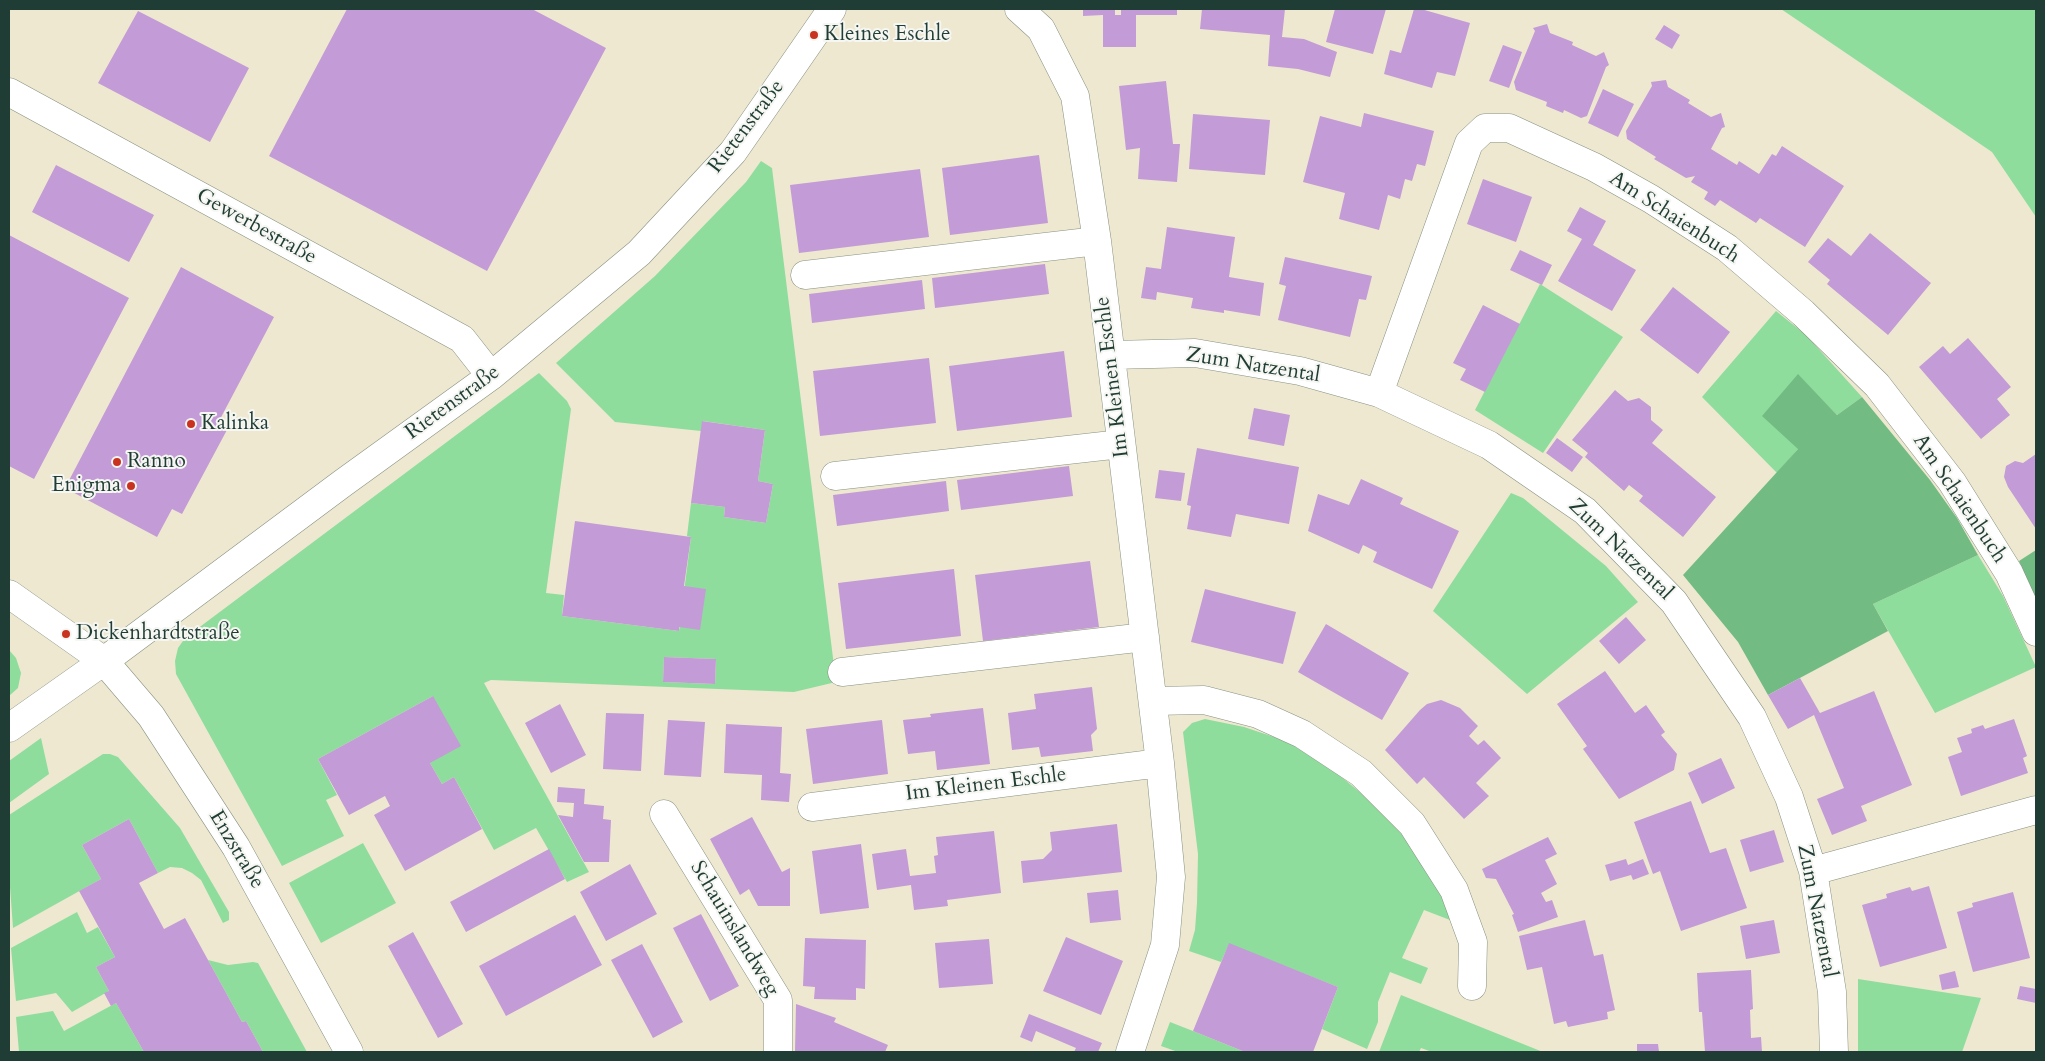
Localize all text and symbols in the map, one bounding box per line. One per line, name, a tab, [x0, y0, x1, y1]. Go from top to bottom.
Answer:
place label: Kleines Eschle	[824, 22, 951, 48]
marker: Kleines Eschle	[808, 29, 820, 41]
street label: Rietenstraße	[704, 75, 790, 179]
street label: Am Schaienbuch	[1604, 166, 1744, 270]
street label: Gewerbestraße	[192, 184, 320, 270]
street label: Im Kleinen Eschle	[1091, 295, 1135, 459]
street label: Zum Natzental	[1184, 343, 1322, 389]
street label: Rietenstraße	[401, 360, 505, 446]
place label: Kalinka	[201, 411, 269, 437]
marker: Kalinka	[185, 418, 197, 430]
street label: Am Schaienbuch	[1907, 430, 2011, 568]
place label: Ranno	[127, 449, 186, 475]
marker: Ranno	[111, 456, 123, 468]
place label: Enigma	[52, 473, 121, 499]
marker: Enigma	[125, 480, 137, 492]
street label: Zum Natzental	[1563, 494, 1677, 606]
place label: Dickenhardtstraße	[76, 621, 240, 647]
marker: Dickenhardtstraße	[60, 628, 72, 640]
street label: Im Kleinen Eschle	[904, 763, 1068, 807]
street label: Enzstraße	[203, 806, 269, 894]
street label: Zum Natzental	[1791, 842, 1841, 980]
street label: Schauinslandweg	[684, 857, 784, 1001]

